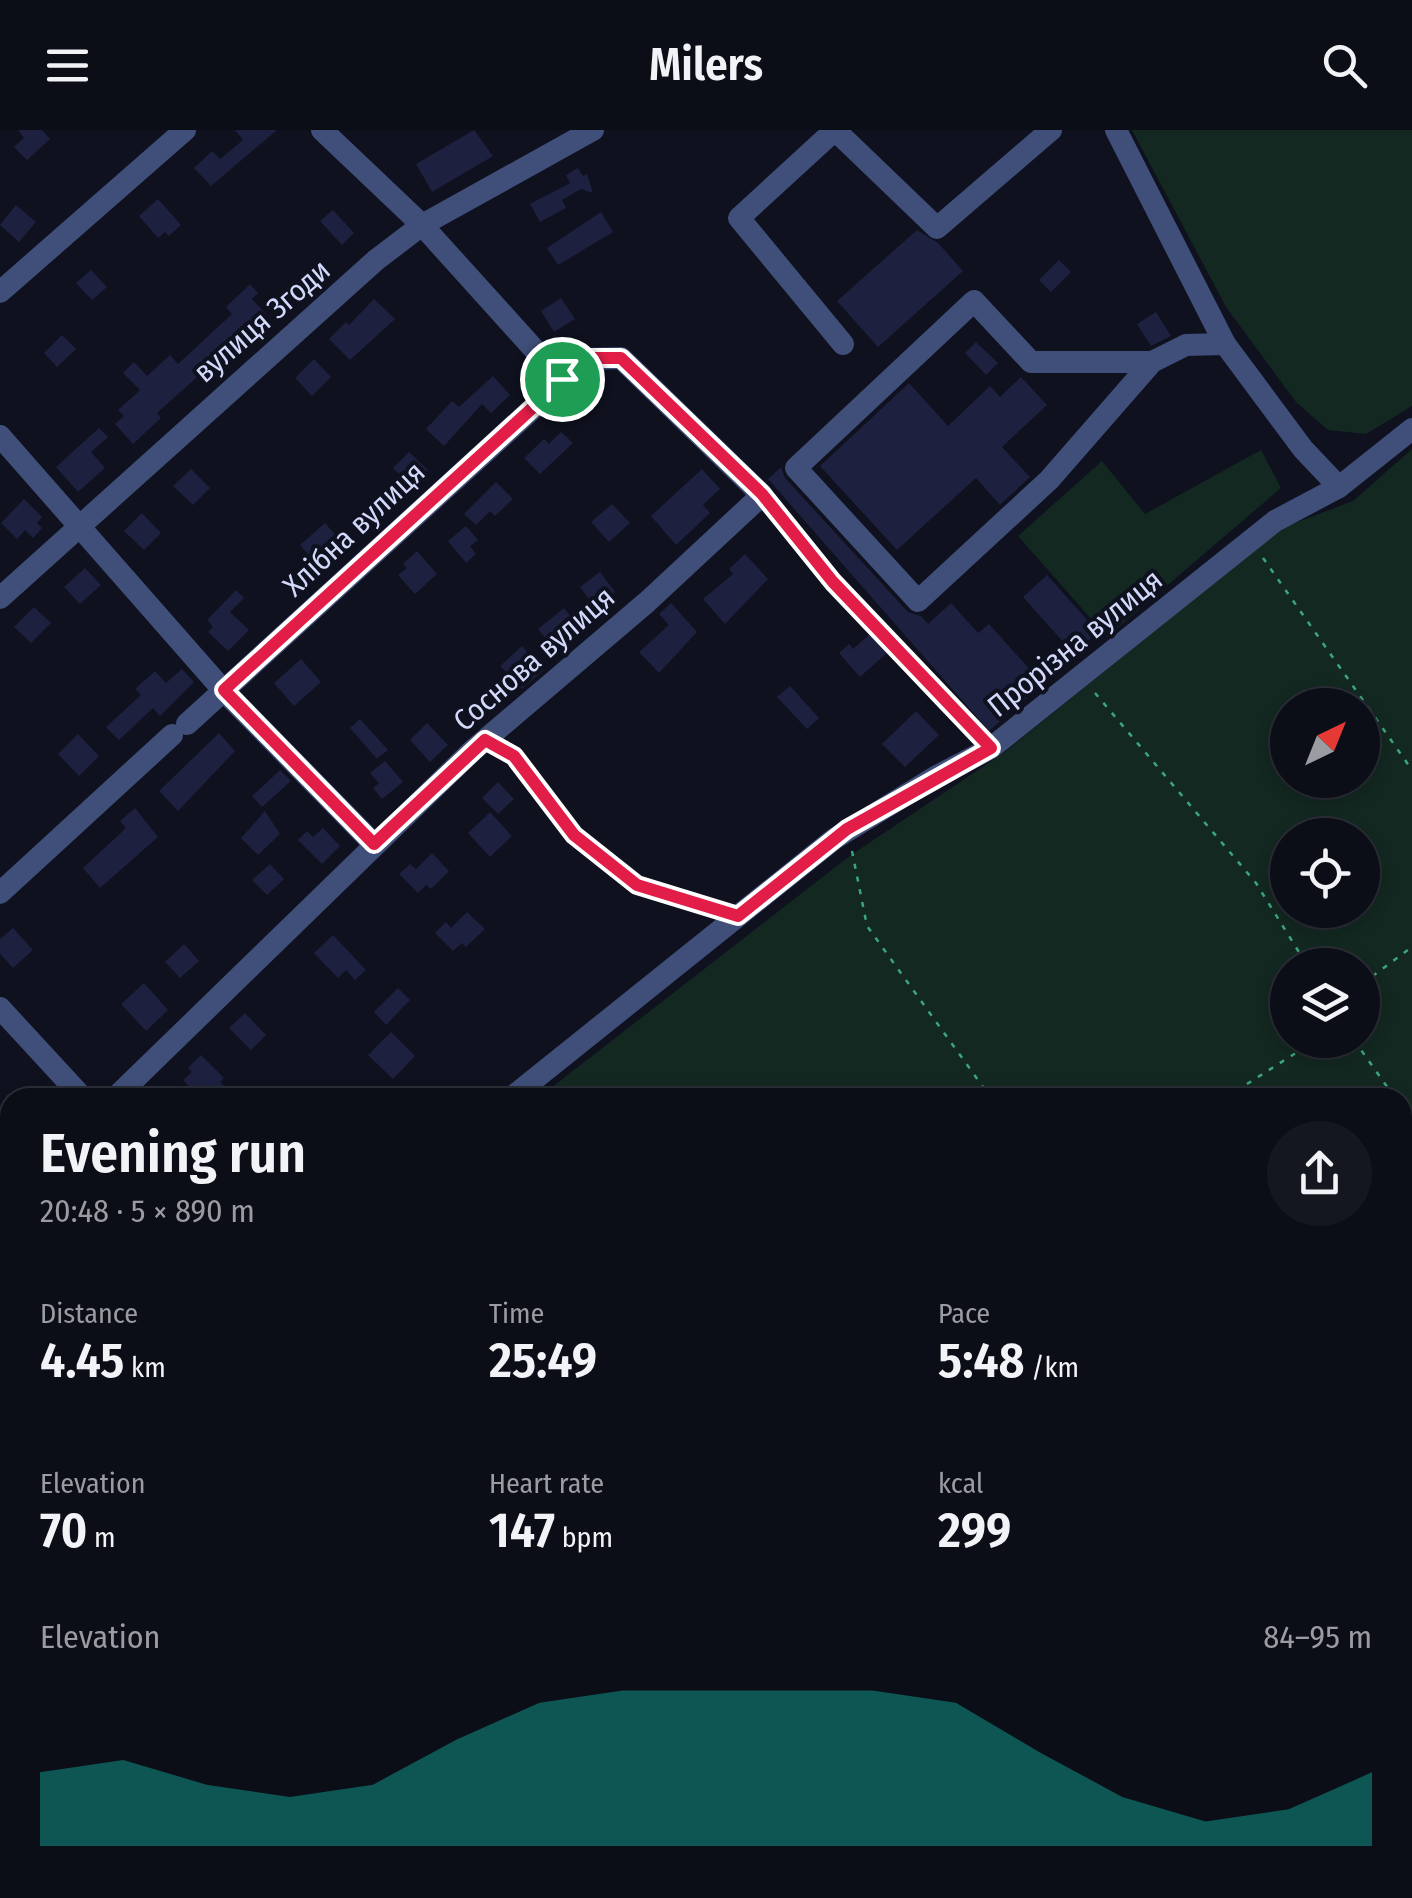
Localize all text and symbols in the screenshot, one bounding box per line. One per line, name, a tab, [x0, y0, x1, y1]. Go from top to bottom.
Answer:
icon: menu	[40, 38, 95, 93]
text: Milers	[649, 38, 763, 92]
icon: search	[1317, 38, 1372, 93]
street label: вулиця Згоди	[186, 252, 338, 390]
pin	[520, 337, 605, 422]
icon: arrive	[535, 352, 590, 407]
street label: Хлібна вулиця	[276, 454, 432, 604]
street label: Прорізна вулиця	[980, 562, 1170, 724]
street label: Соснова вулиця	[446, 579, 622, 739]
north arrow	[1270, 688, 1380, 798]
map controls	[1270, 688, 1380, 1058]
button: locate	[1270, 818, 1380, 928]
button: layers	[1270, 948, 1380, 1058]
text: Evening run	[40, 1121, 306, 1187]
button: share	[1267, 1121, 1372, 1226]
text: 20:48 · 5 × 890 m	[40, 1192, 255, 1230]
text: Distance	[40, 1297, 138, 1330]
text: Time	[489, 1297, 544, 1330]
text: Pace	[938, 1297, 990, 1330]
text: 4.45	[40, 1330, 125, 1390]
text: 25:49	[489, 1330, 597, 1390]
text: 5:48	[938, 1330, 1025, 1390]
text: km	[125, 1351, 166, 1384]
text: /km	[1025, 1351, 1079, 1384]
text: Elevation	[40, 1467, 145, 1500]
text: Heart rate	[489, 1467, 604, 1500]
text: kcal	[938, 1467, 983, 1500]
text: 70	[40, 1500, 88, 1560]
text: 147	[489, 1500, 555, 1560]
text: 299	[938, 1500, 1011, 1560]
text: m	[88, 1521, 116, 1554]
text: bpm	[555, 1521, 613, 1554]
text: Elevation	[40, 1618, 160, 1656]
text: 84–95 m	[1263, 1618, 1372, 1656]

